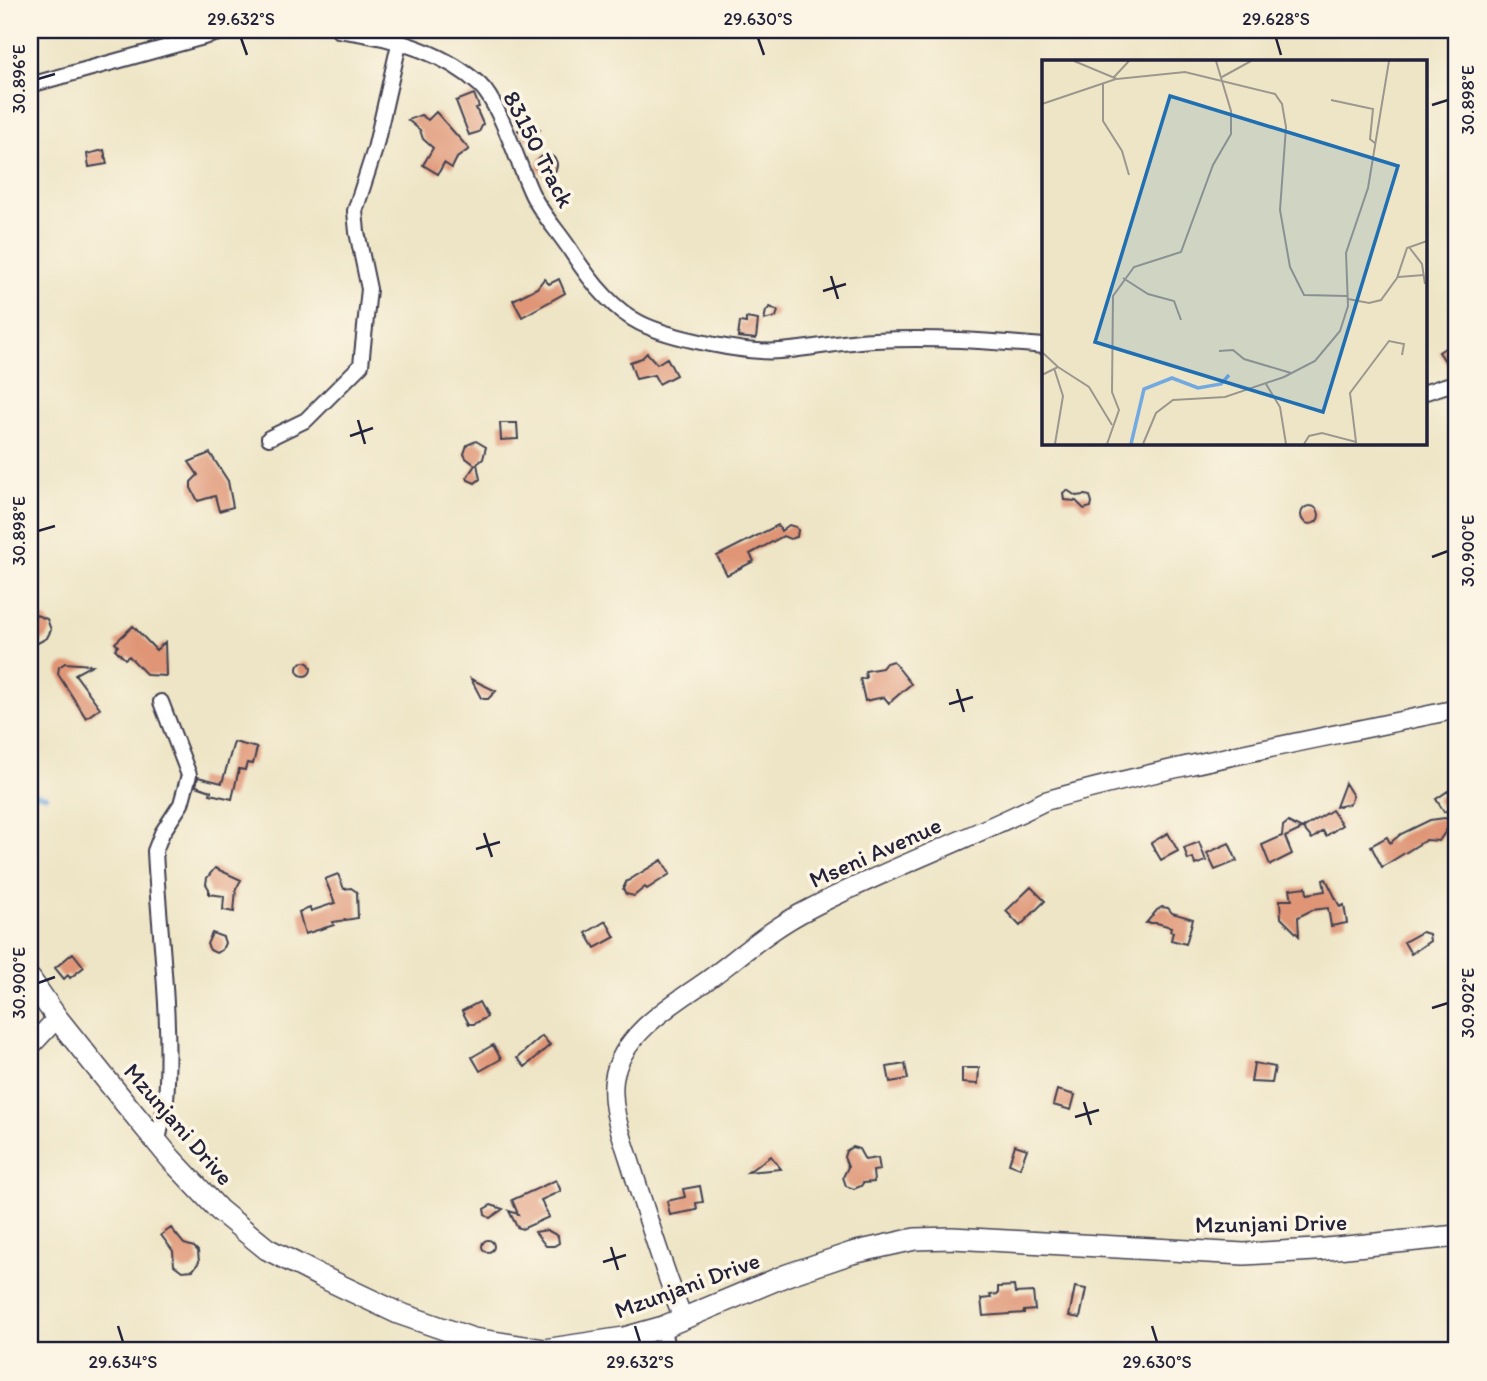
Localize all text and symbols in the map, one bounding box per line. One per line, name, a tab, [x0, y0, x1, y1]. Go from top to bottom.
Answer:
text: 29.632°S	[207, 8, 275, 30]
text: 29.630°S	[723, 8, 793, 30]
text: 29.628°S	[1242, 8, 1310, 30]
text: 30.896°E	[8, 44, 30, 114]
inset map	[1042, 60, 1428, 444]
text: 30.898°E	[1457, 65, 1479, 135]
street label: 83150 Track	[497, 86, 581, 213]
text: 30.898°E	[8, 496, 30, 566]
text: 30.900°E	[1457, 515, 1479, 587]
street label: Mseni Avenue	[804, 810, 946, 894]
text: 30.900°E	[8, 947, 30, 1019]
text: 30.902°E	[1457, 968, 1479, 1038]
street label: Mzunjani Drive	[118, 1057, 240, 1191]
street label: Mzunjani Drive	[1195, 1207, 1347, 1239]
street label: Mzunjani Drive	[610, 1245, 764, 1325]
text: 29.634°S	[89, 1351, 157, 1373]
text: 29.632°S	[606, 1351, 674, 1373]
text: 29.630°S	[1122, 1351, 1192, 1373]

